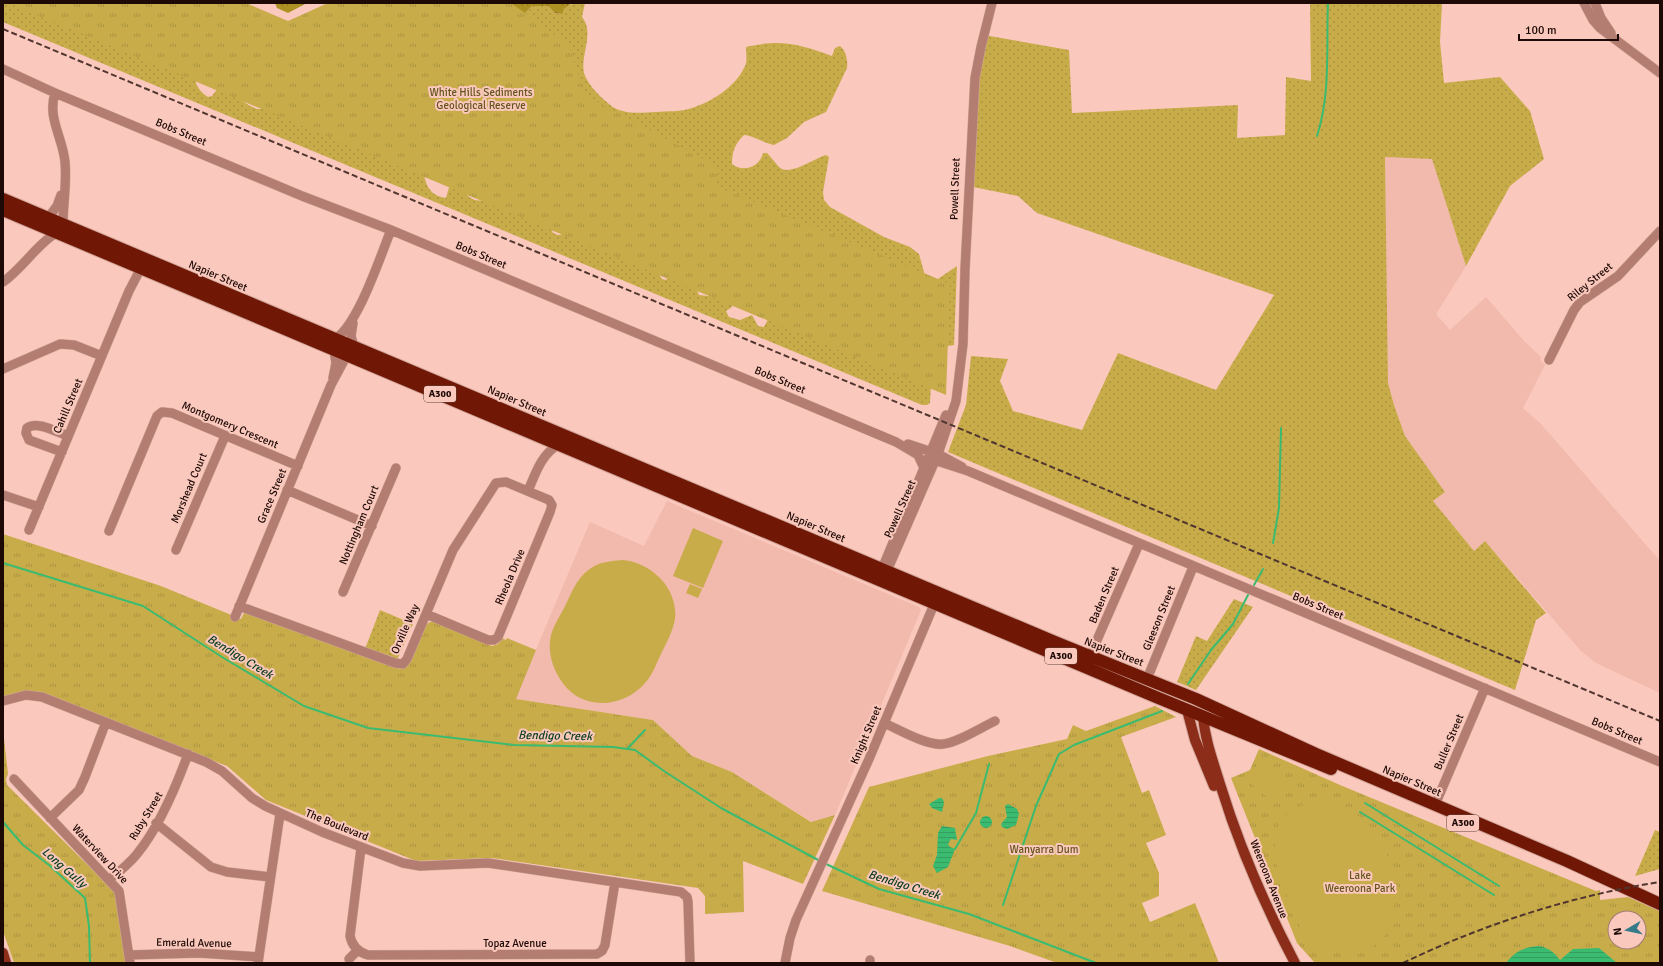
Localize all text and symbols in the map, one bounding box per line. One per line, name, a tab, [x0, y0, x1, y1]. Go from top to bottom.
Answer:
scale bar	[1519, 16, 1618, 42]
text: 100 m	[1525, 23, 1557, 38]
park label: White Hills Sediments Geological Reserve	[429, 86, 533, 112]
street label: Bobs Street	[154, 115, 209, 149]
street label: Powell Street	[947, 158, 963, 220]
street label: Bobs Street	[454, 238, 509, 272]
street label: Napier Street	[187, 258, 249, 294]
street label: Riley Street	[1565, 260, 1615, 304]
street label: Bobs Street	[753, 363, 808, 397]
street label: Cahill Street	[51, 376, 85, 435]
street label: Napier Street	[486, 383, 548, 419]
road number: A300	[424, 386, 456, 402]
street label: Montgomery Crescent	[180, 399, 280, 451]
street label: Morshead Court	[168, 451, 210, 525]
street label: Grace Street	[255, 467, 289, 525]
street label: Powell Street	[881, 478, 919, 540]
street label: Nottingham Court	[336, 483, 382, 567]
street label: Napier Street	[785, 509, 847, 545]
street label: Rheola Drive	[492, 547, 528, 607]
street label: Baden Street	[1086, 564, 1122, 625]
street label: Gleeson Street	[1140, 584, 1178, 652]
street label: Bobs Street	[1291, 589, 1346, 623]
street label: Orville Way	[388, 601, 422, 656]
water label: Bendigo Creek	[204, 631, 276, 683]
street label: Napier Street	[1082, 635, 1146, 669]
road number: A300	[1045, 648, 1077, 664]
street label: Knight Street	[848, 704, 884, 766]
street label: Buller Street	[1431, 712, 1467, 772]
street label: Bobs Street	[1590, 714, 1645, 748]
water label: Bendigo Creek	[518, 728, 593, 744]
street label: Napier Street	[1381, 763, 1443, 799]
street label: Ruby Street	[126, 789, 166, 843]
street label: The Boulevard	[304, 807, 370, 844]
road number: A300	[1447, 815, 1479, 831]
street label: Waterview Drive	[69, 822, 131, 886]
street label: Weeroona Avenue	[1247, 838, 1291, 920]
park label: Wanyarra Dum	[1010, 843, 1079, 856]
water label: Long Gully	[39, 844, 90, 892]
water label: Bendigo Creek	[866, 867, 943, 903]
park label: Lake Weeroona Park	[1325, 869, 1396, 895]
north arrow	[1607, 910, 1647, 950]
text: N	[1611, 927, 1625, 936]
street label: Emerald Avenue	[156, 936, 232, 950]
street label: Topaz Avenue	[483, 937, 547, 950]

